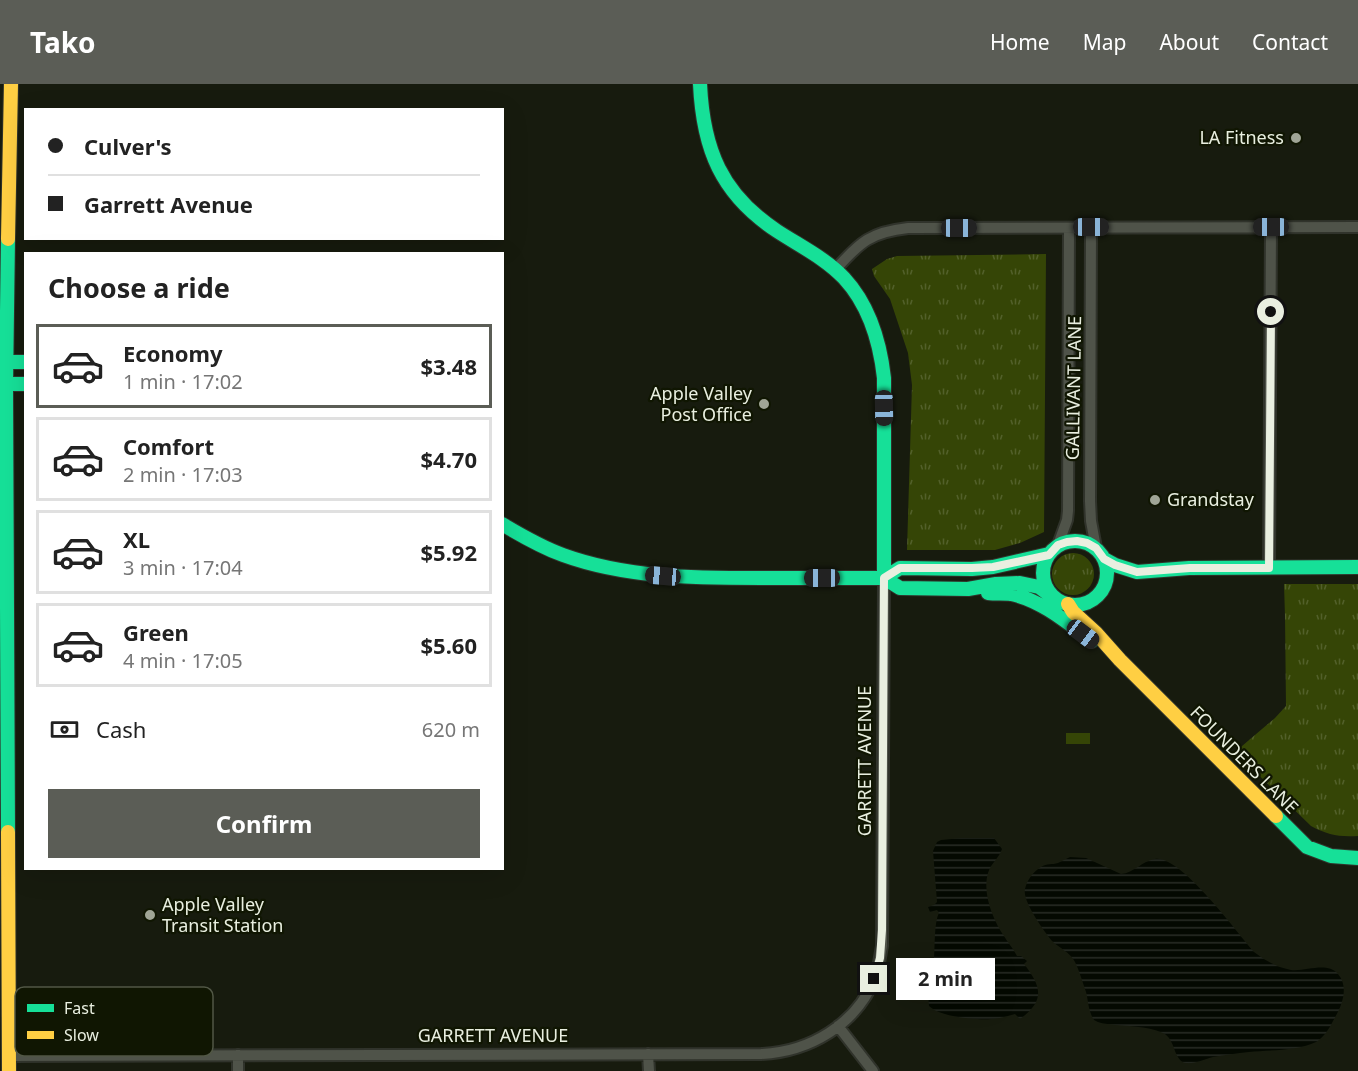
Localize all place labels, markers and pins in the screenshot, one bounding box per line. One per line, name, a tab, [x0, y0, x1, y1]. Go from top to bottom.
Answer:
place label: LA Fitness	[1199, 125, 1284, 149]
marker: LA Fitness	[1289, 131, 1303, 145]
place label: Apple Valley Post Office	[650, 381, 753, 426]
marker: Apple Valley Post Office	[757, 397, 771, 411]
place label: Grandstay	[1167, 487, 1255, 511]
marker: Grandstay	[1148, 493, 1162, 507]
place label: Apple Valley Transit Station	[162, 892, 283, 937]
marker: Apple Valley Transit Station	[143, 908, 157, 922]

